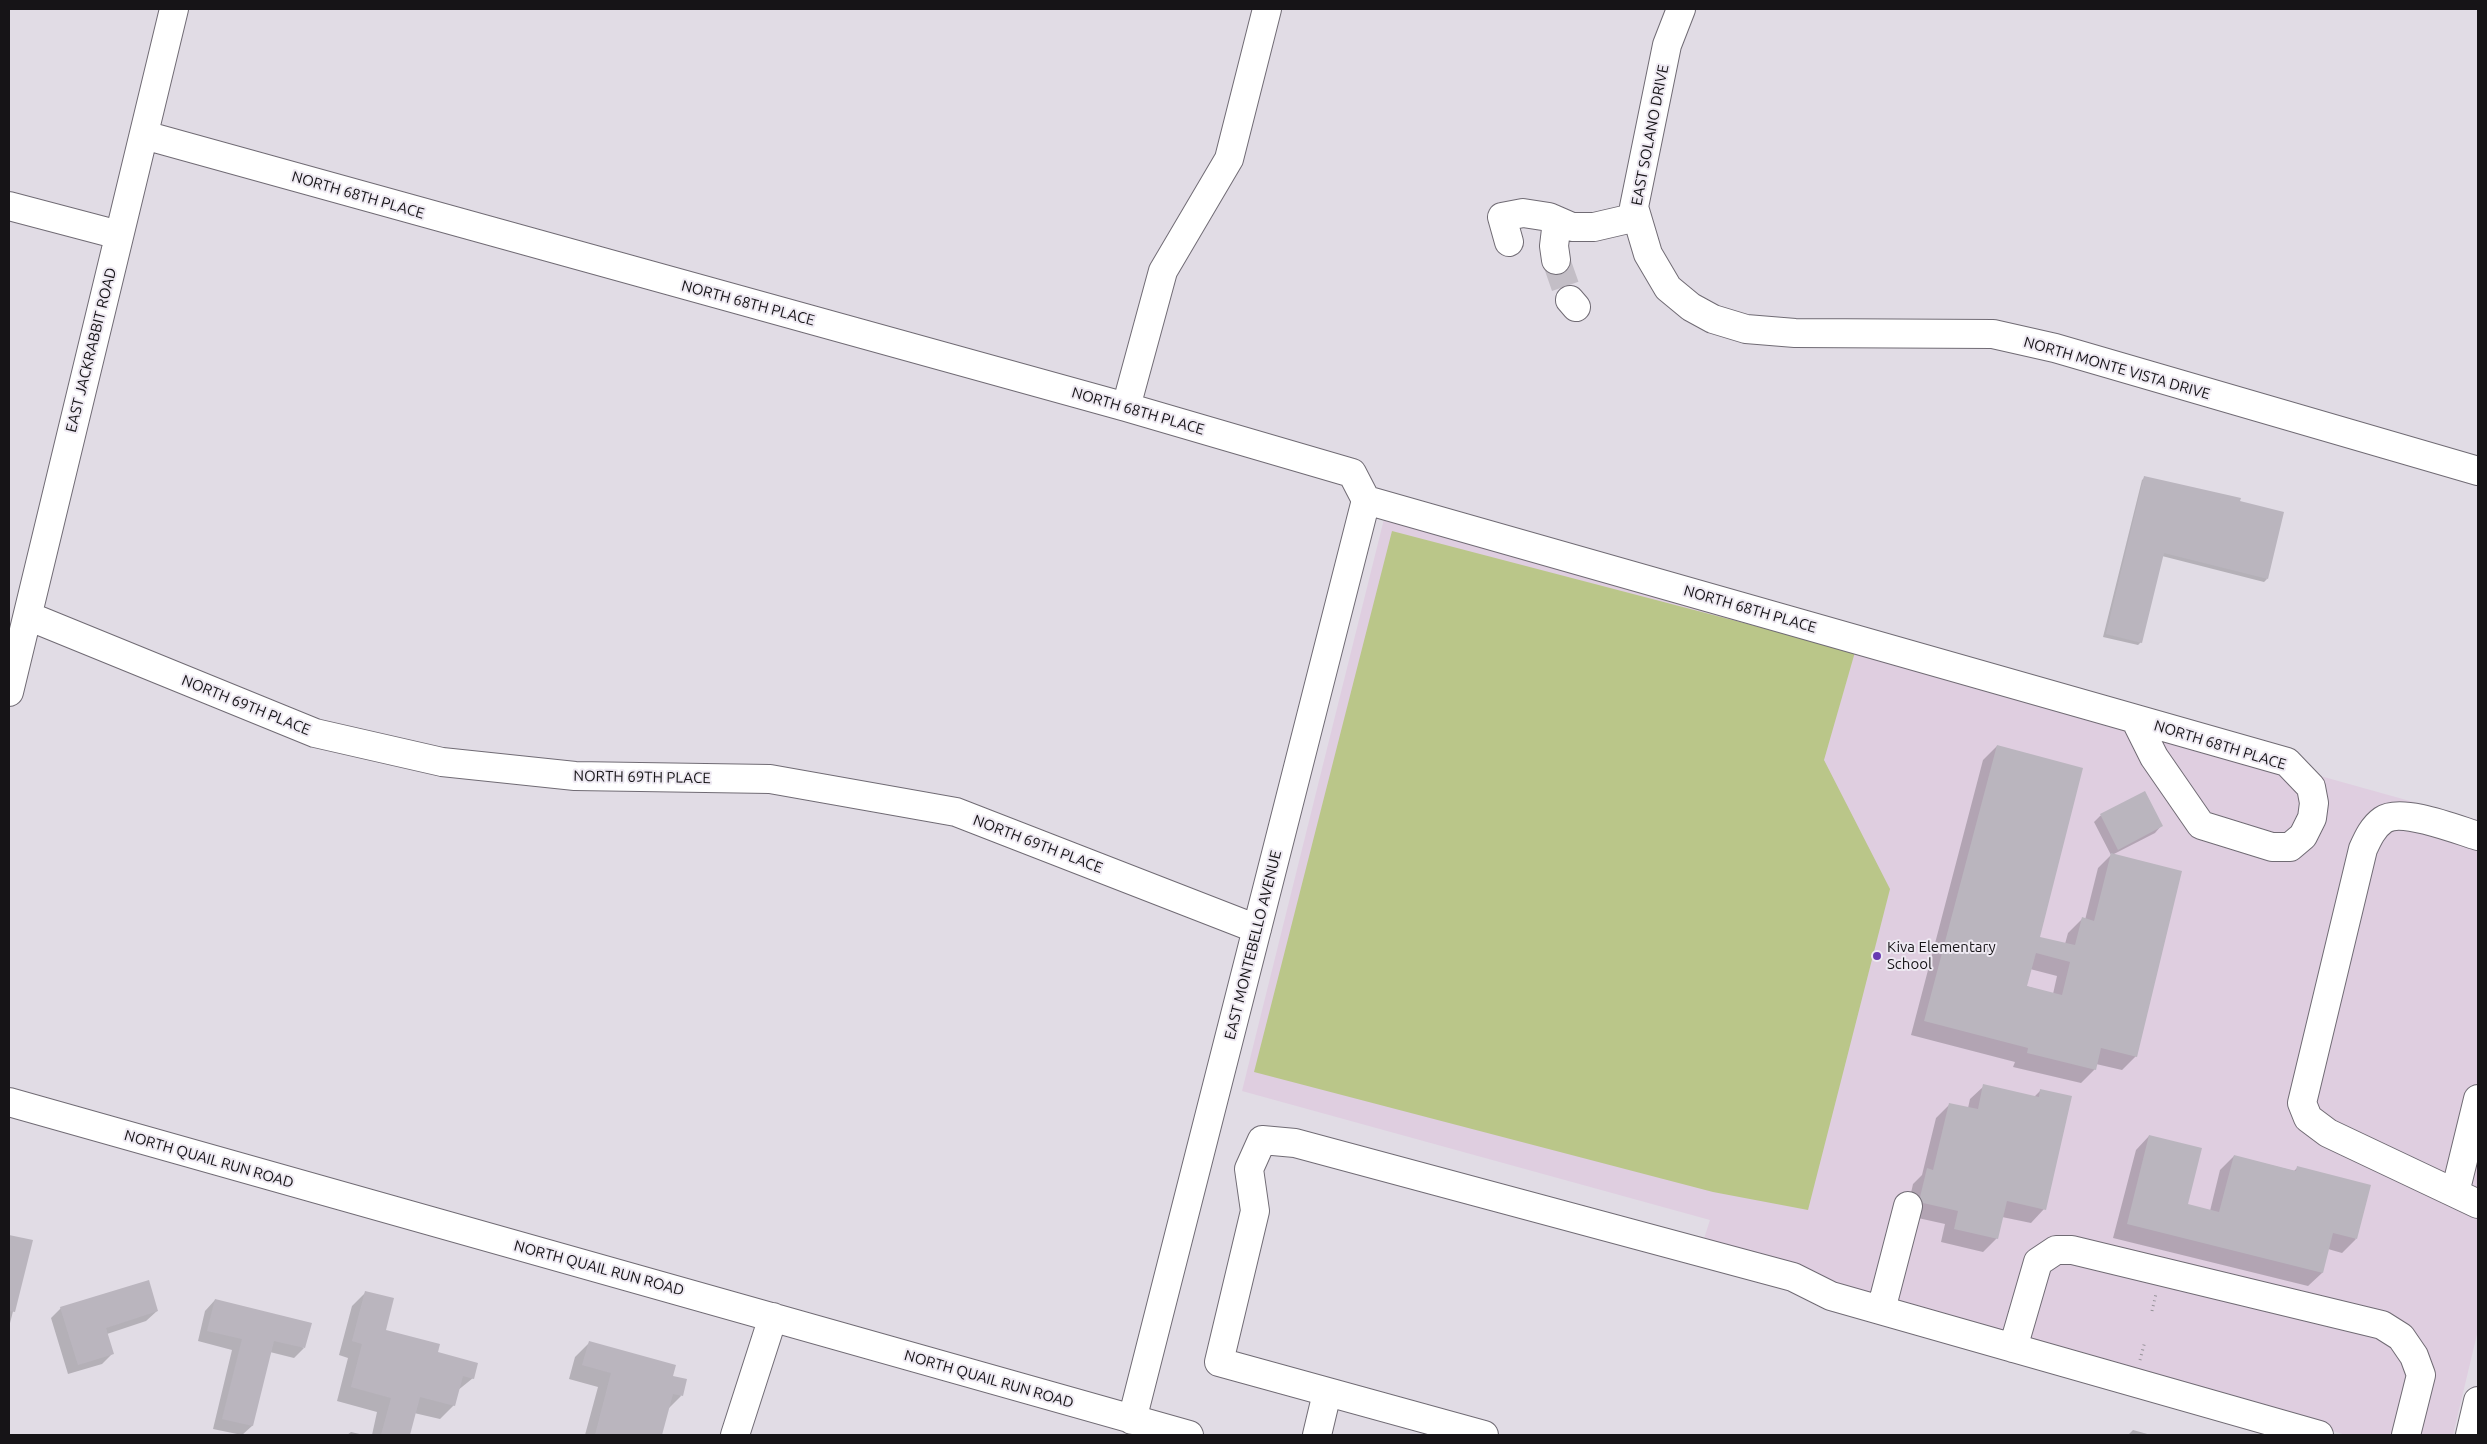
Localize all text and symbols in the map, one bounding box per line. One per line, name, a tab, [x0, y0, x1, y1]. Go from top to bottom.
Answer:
street label: EAST SOLANO DRIVE	[1628, 63, 1672, 207]
street label: NORTH 68TH PLACE	[290, 167, 426, 223]
street label: EAST JACKRABBIT ROAD	[62, 266, 120, 434]
street label: NORTH 68TH PLACE	[679, 277, 817, 329]
street label: NORTH MONTE VISTA DRIVE	[2022, 333, 2212, 403]
street label: NORTH 68TH PLACE	[1070, 383, 1206, 439]
street label: NORTH 68TH PLACE	[1682, 581, 1818, 637]
street label: NORTH 69TH PLACE	[179, 671, 313, 739]
street label: NORTH 68TH PLACE	[2152, 716, 2288, 774]
street label: NORTH 69TH PLACE	[573, 767, 711, 787]
street label: NORTH 69TH PLACE	[971, 811, 1105, 877]
street label: EAST MONTEBELLO AVENUE	[1221, 848, 1285, 1042]
place label: Kiva Elementary School	[1887, 938, 1996, 973]
marker: Kiva Elementary School	[1871, 950, 1883, 962]
street label: NORTH QUAIL RUN ROAD	[122, 1126, 296, 1192]
street label: NORTH QUAIL RUN ROAD	[512, 1237, 686, 1299]
street label: NORTH QUAIL RUN ROAD	[902, 1346, 1076, 1412]

